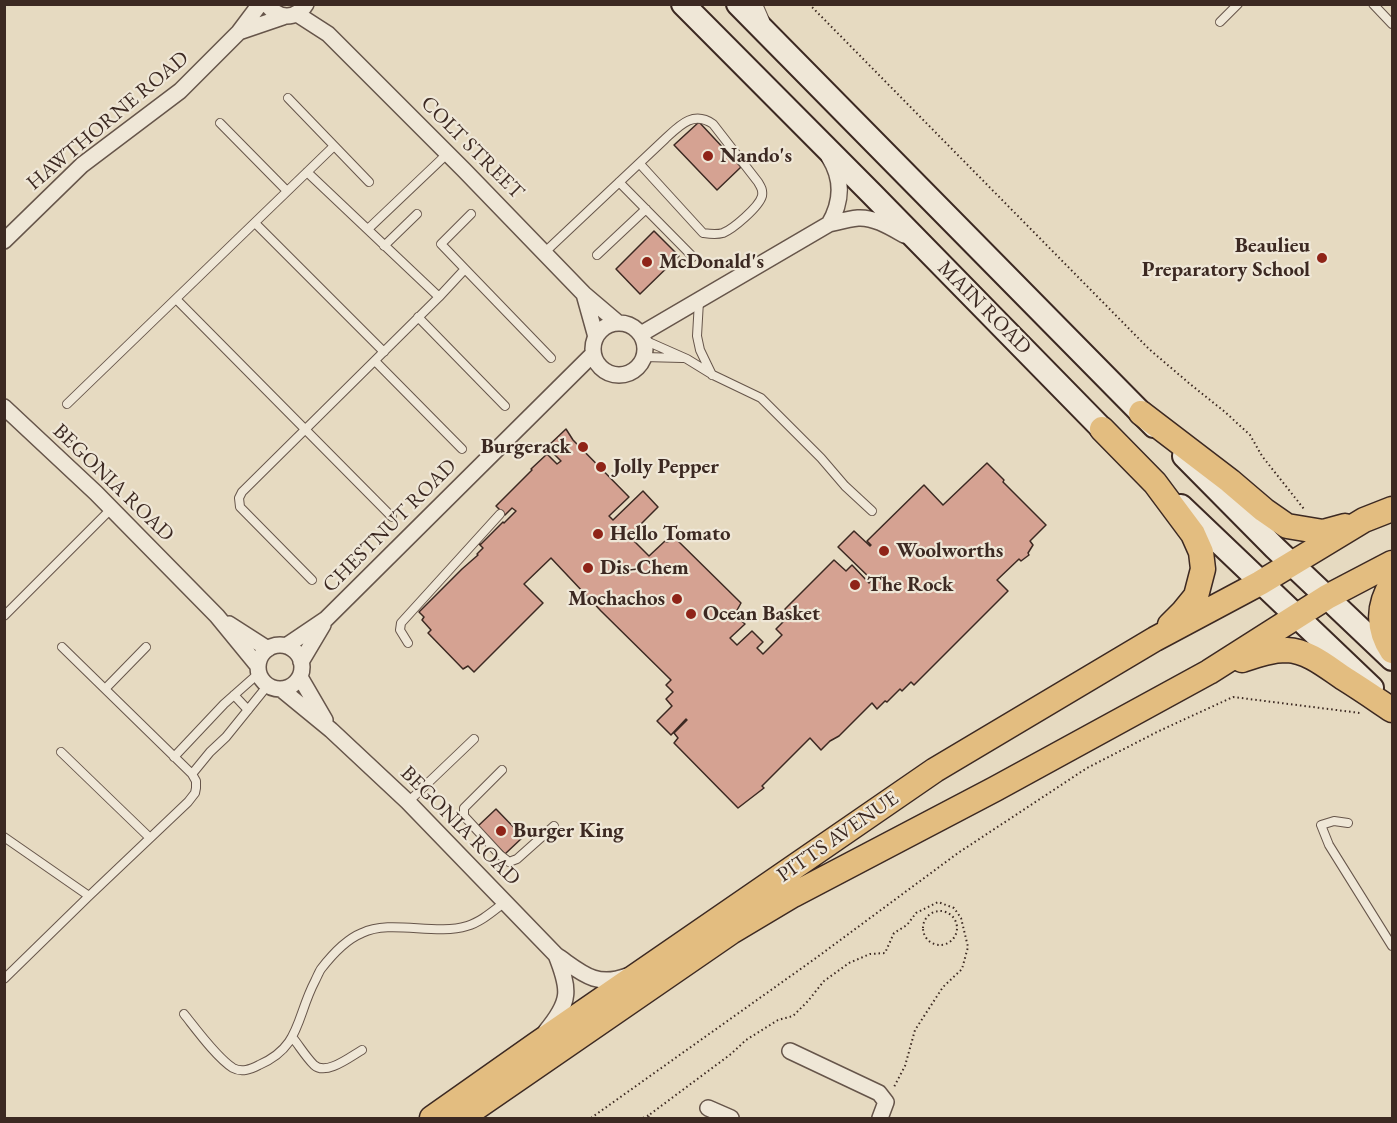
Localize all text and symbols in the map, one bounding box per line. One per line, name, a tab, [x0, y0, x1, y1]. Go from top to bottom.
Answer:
street label: HAWTHORNE ROAD	[22, 46, 194, 196]
street label: COLT STREET	[415, 91, 529, 205]
place label: Nando's	[720, 143, 792, 169]
marker: Nando's	[701, 149, 715, 163]
place label: Beaulieu Preparatory School	[1142, 233, 1310, 283]
place label: McDonald's	[659, 249, 764, 275]
marker: Beaulieu Preparatory School	[1315, 251, 1329, 265]
marker: McDonald's	[640, 255, 654, 269]
street label: MAIN ROAD	[932, 256, 1036, 360]
street label: BEGONIA ROAD	[47, 419, 179, 547]
place label: Burgerack	[481, 434, 571, 460]
marker: Burgerack	[576, 440, 590, 454]
street label: CHESTNUT ROAD	[318, 454, 462, 598]
place label: Jolly Pepper	[613, 454, 719, 480]
marker: Jolly Pepper	[594, 460, 608, 474]
place label: Hello Tomato	[610, 521, 730, 547]
marker: Hello Tomato	[591, 527, 605, 541]
place label: Woolworths	[896, 538, 1003, 564]
marker: Woolworths	[877, 544, 891, 558]
place label: Dis-Chem	[600, 555, 689, 581]
marker: Dis-Chem	[581, 561, 595, 575]
place label: The Rock	[867, 572, 954, 598]
marker: The Rock	[848, 578, 862, 592]
place label: Mochachos	[568, 586, 665, 612]
marker: Mochachos	[670, 592, 684, 606]
place label: Ocean Basket	[703, 601, 820, 627]
marker: Ocean Basket	[684, 607, 698, 621]
street label: BEGONIA ROAD	[395, 761, 525, 891]
street label: PITTS AVENUE	[772, 786, 904, 888]
place label: Burger King	[513, 818, 624, 844]
marker: Burger King	[494, 824, 508, 838]

